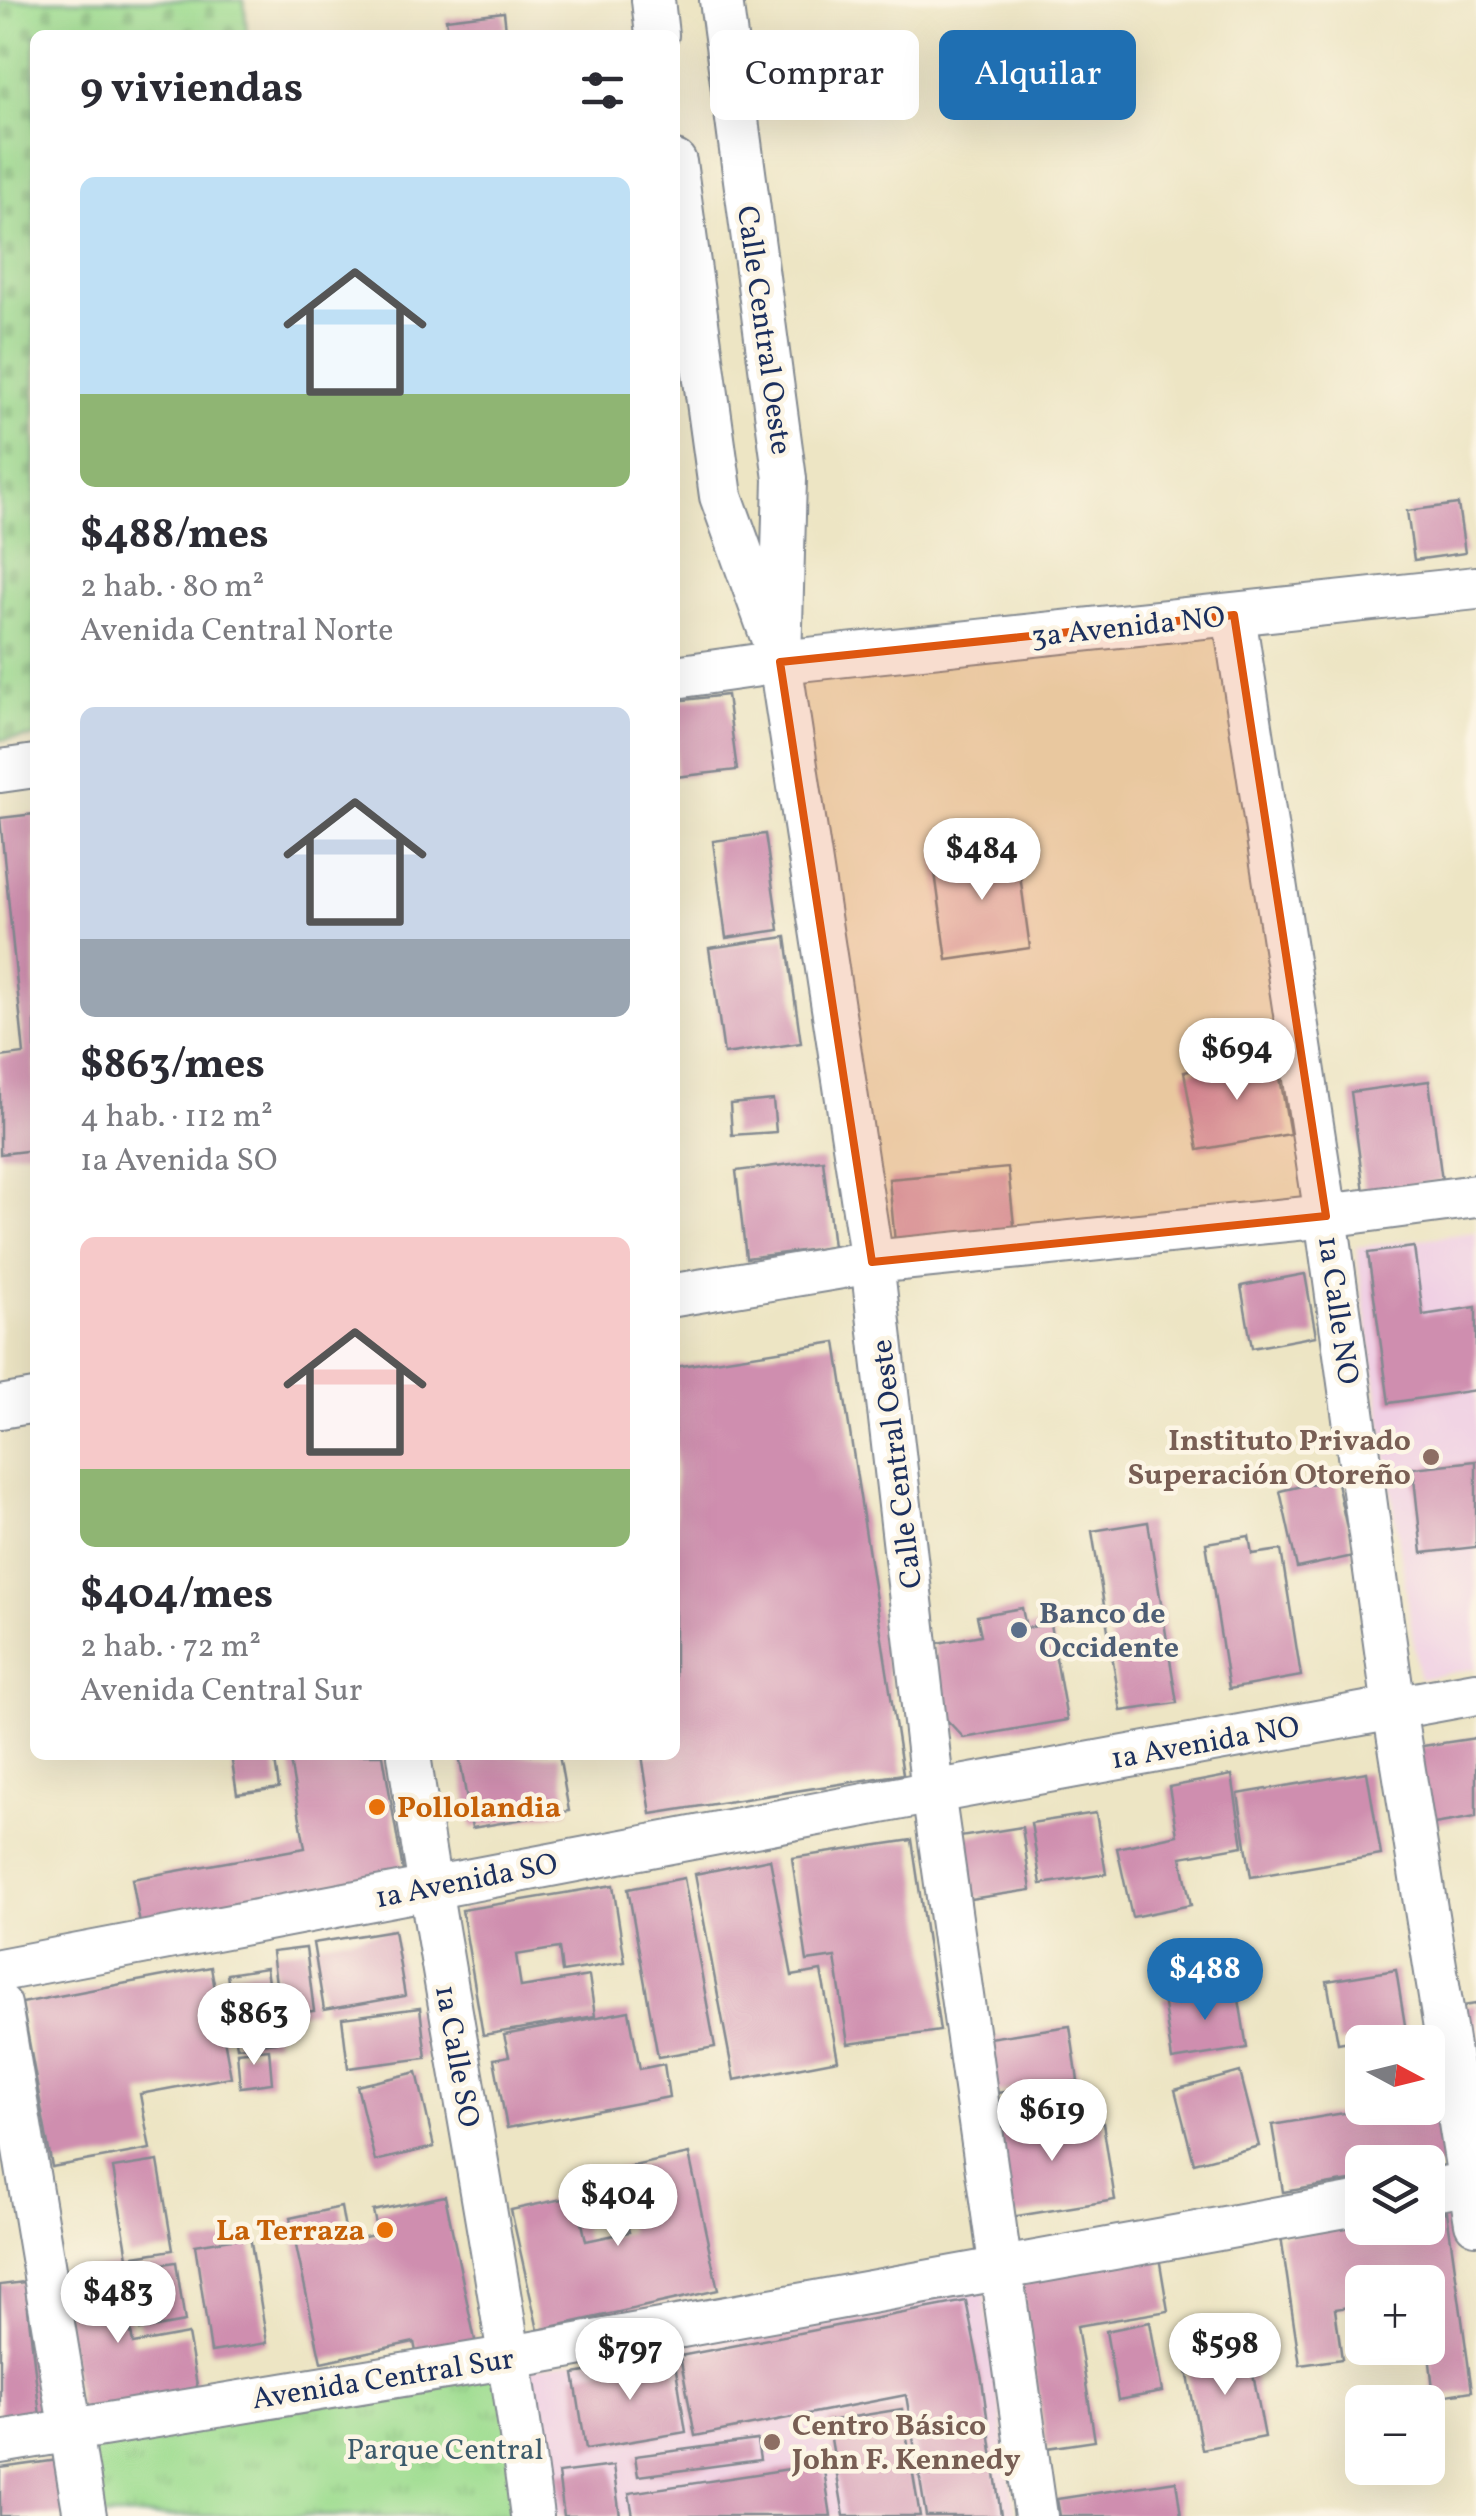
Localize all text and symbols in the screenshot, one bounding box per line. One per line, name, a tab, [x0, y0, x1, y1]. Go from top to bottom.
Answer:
chip: Comprar	[710, 30, 919, 120]
chip: Alquilar	[939, 30, 1136, 120]
text: 9 viviendas	[80, 61, 303, 120]
icon: filters	[575, 63, 630, 118]
street label: Calle Central Oeste	[725, 203, 801, 457]
icon: home	[265, 242, 445, 422]
text: $488/mes	[80, 507, 269, 566]
text: 2 hab. · 80 m²	[80, 566, 264, 610]
street label: 3a Avenida NO	[1029, 597, 1227, 659]
text: Avenida Central Norte	[80, 610, 393, 654]
icon: home	[265, 772, 445, 952]
pin: $484	[923, 818, 1041, 903]
text: $484	[946, 828, 1018, 872]
pin: $694	[1178, 1018, 1296, 1103]
text: $694	[1201, 1028, 1273, 1072]
text: $863/mes	[80, 1037, 265, 1096]
text: 4 hab. · 112 m²	[80, 1096, 273, 1140]
text: 1a Avenida SO	[80, 1140, 277, 1184]
street label: 1a Calle NO	[1306, 1233, 1368, 1387]
icon: home	[265, 1302, 445, 1482]
street label: Calle Central Oeste	[862, 1337, 934, 1591]
place label: Instituto Privado Superación Otoreño	[1128, 1421, 1411, 1497]
marker: Instituto Privado Superación Otoreño	[1420, 1446, 1442, 1468]
text: $404/mes	[80, 1567, 273, 1626]
place label: Banco de Occidente	[1039, 1594, 1179, 1670]
marker: Banco de Occidente	[1008, 1619, 1030, 1641]
text: 2 hab. · 72 m²	[80, 1626, 261, 1670]
text: Avenida Central Sur	[80, 1670, 362, 1714]
street label: 1a Avenida NO	[1108, 1707, 1303, 1781]
place label: Pollolandia	[397, 1788, 561, 1830]
marker: Pollolandia	[366, 1796, 388, 1818]
street label: 1a Avenida SO	[372, 1844, 561, 1920]
pin: $488	[1146, 1938, 1264, 2023]
text: $488	[1169, 1948, 1241, 1992]
street label: 1a Calle SO	[423, 1982, 489, 2131]
pin: $863	[195, 1983, 313, 2068]
text: $863	[220, 1993, 289, 2037]
north arrow	[1345, 2025, 1445, 2125]
map controls	[1345, 2025, 1445, 2485]
pin: $619	[993, 2079, 1111, 2164]
text: $619	[1019, 2089, 1085, 2133]
button: layers	[1345, 2145, 1445, 2245]
pin: $404	[559, 2164, 677, 2249]
text: $404	[580, 2174, 656, 2218]
place label: La Terraza	[216, 2211, 365, 2253]
marker: La Terraza	[374, 2219, 396, 2241]
pin: $483	[59, 2261, 177, 2346]
button: +	[1345, 2265, 1445, 2365]
text: $483	[83, 2271, 153, 2315]
pin: $598	[1166, 2313, 1284, 2398]
pin: $797	[571, 2318, 689, 2403]
text: $598	[1191, 2323, 1259, 2367]
text: $797	[597, 2328, 663, 2372]
street label: Avenida Central Sur	[249, 2339, 517, 2421]
button: −	[1345, 2385, 1445, 2485]
place label: Centro Básico John F. Kennedy	[791, 2406, 1021, 2482]
park label: Parque Central	[346, 2430, 544, 2472]
marker: Centro Básico John F. Kennedy	[761, 2431, 783, 2453]

